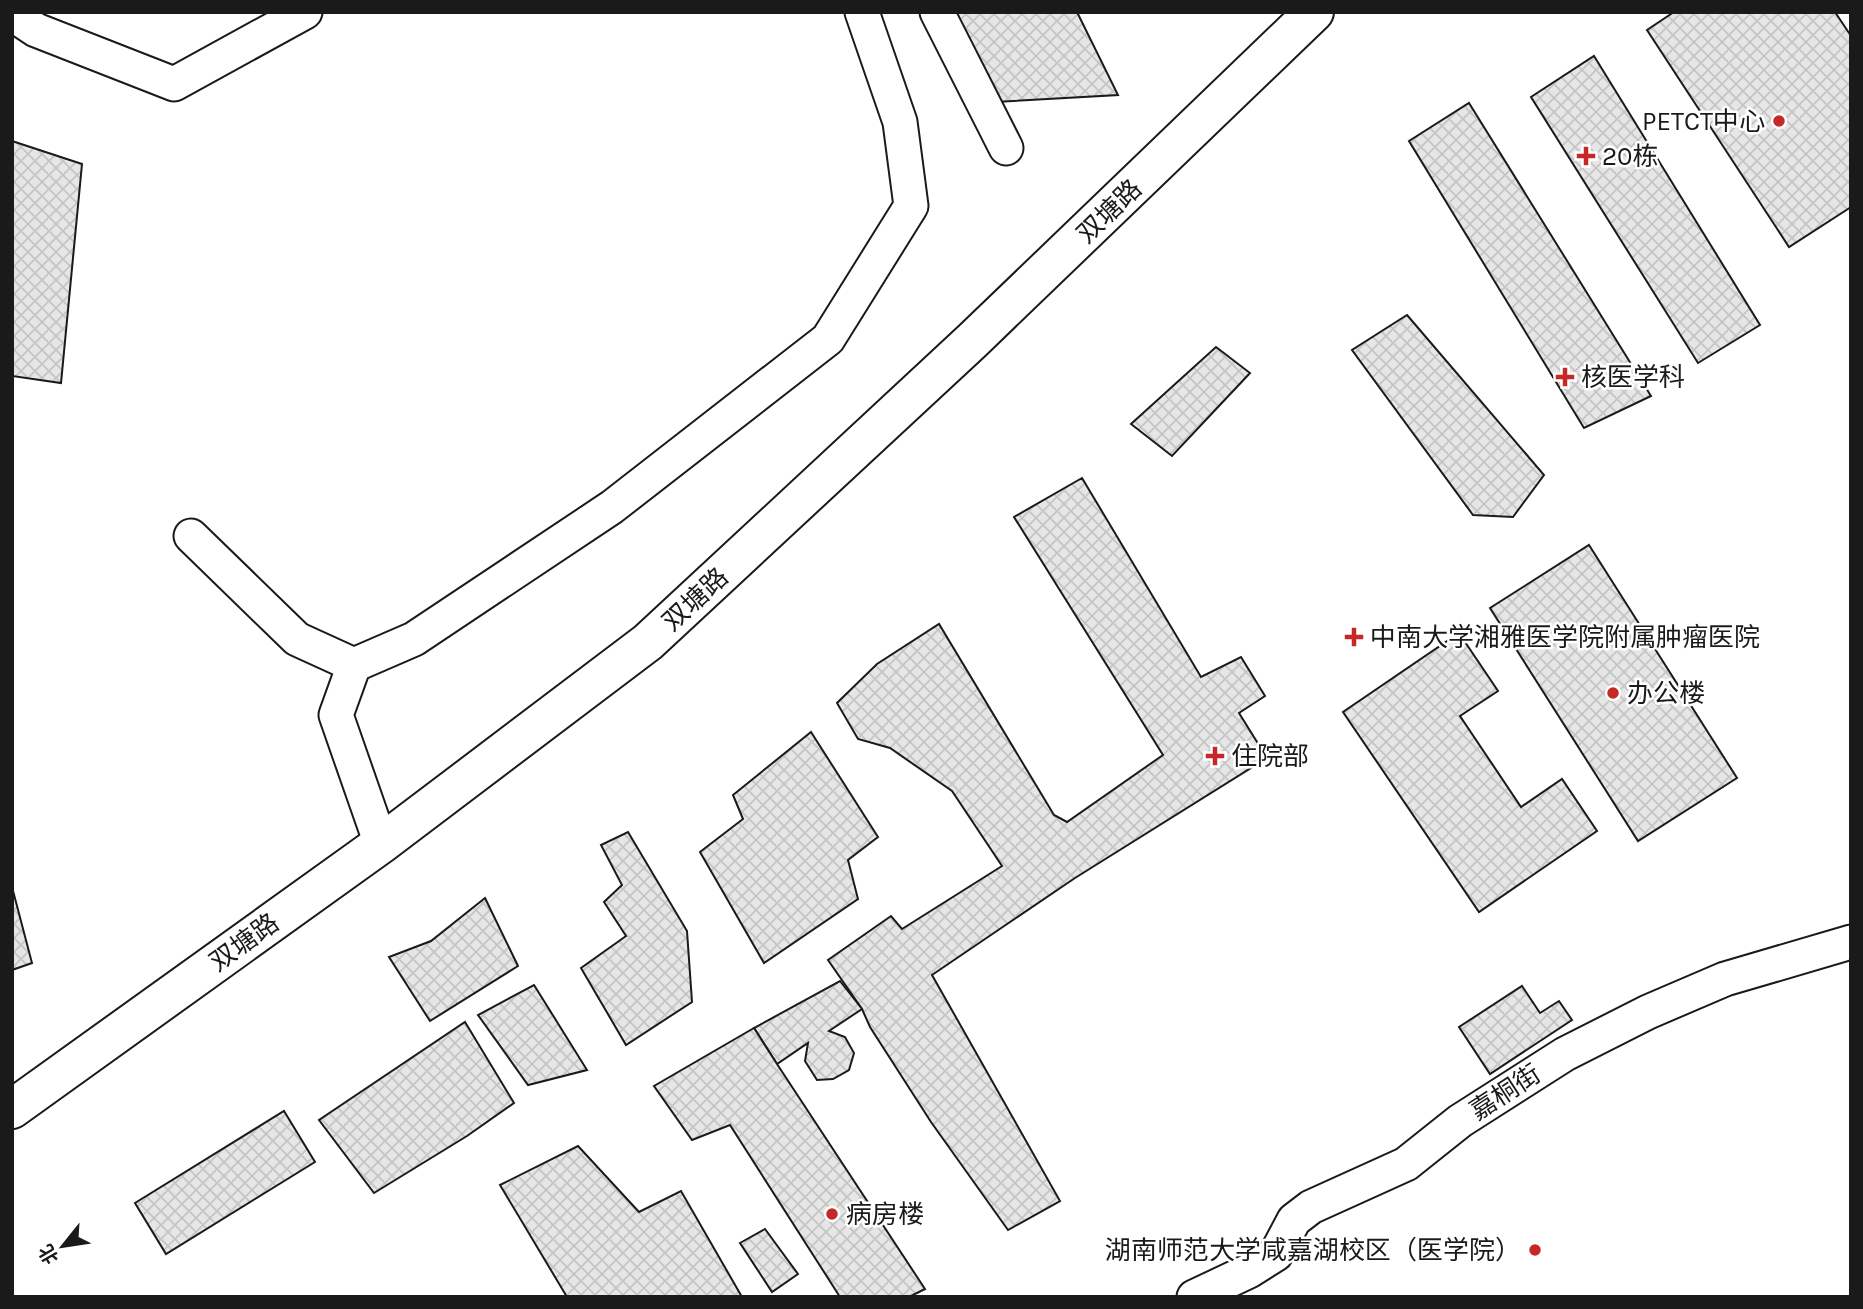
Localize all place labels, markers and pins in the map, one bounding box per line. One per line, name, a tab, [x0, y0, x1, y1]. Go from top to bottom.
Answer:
place label: PETCT中心	[1642, 106, 1765, 137]
marker: PETCT中心	[1771, 113, 1787, 129]
place label: 20栋	[1602, 141, 1659, 172]
marker: 20栋	[1576, 146, 1596, 166]
place label: 核医学科	[1581, 362, 1685, 393]
marker: 核医学科	[1555, 367, 1575, 387]
place label: 中南大学湘雅医学院附属肿瘤医院	[1370, 622, 1760, 653]
marker: 中南大学湘雅医学院附属肿瘤医院	[1344, 627, 1364, 647]
place label: 办公楼	[1627, 678, 1705, 709]
marker: 办公楼	[1605, 685, 1621, 701]
place label: 住院部	[1231, 741, 1309, 772]
marker: 住院部	[1205, 746, 1225, 766]
place label: 病房楼	[846, 1199, 924, 1230]
marker: 病房楼	[824, 1206, 840, 1222]
place label: 湖南师范大学咸嘉湖校区（医学院）	[1105, 1235, 1521, 1266]
marker: 湖南师范大学咸嘉湖校区（医学院）	[1527, 1242, 1543, 1258]

